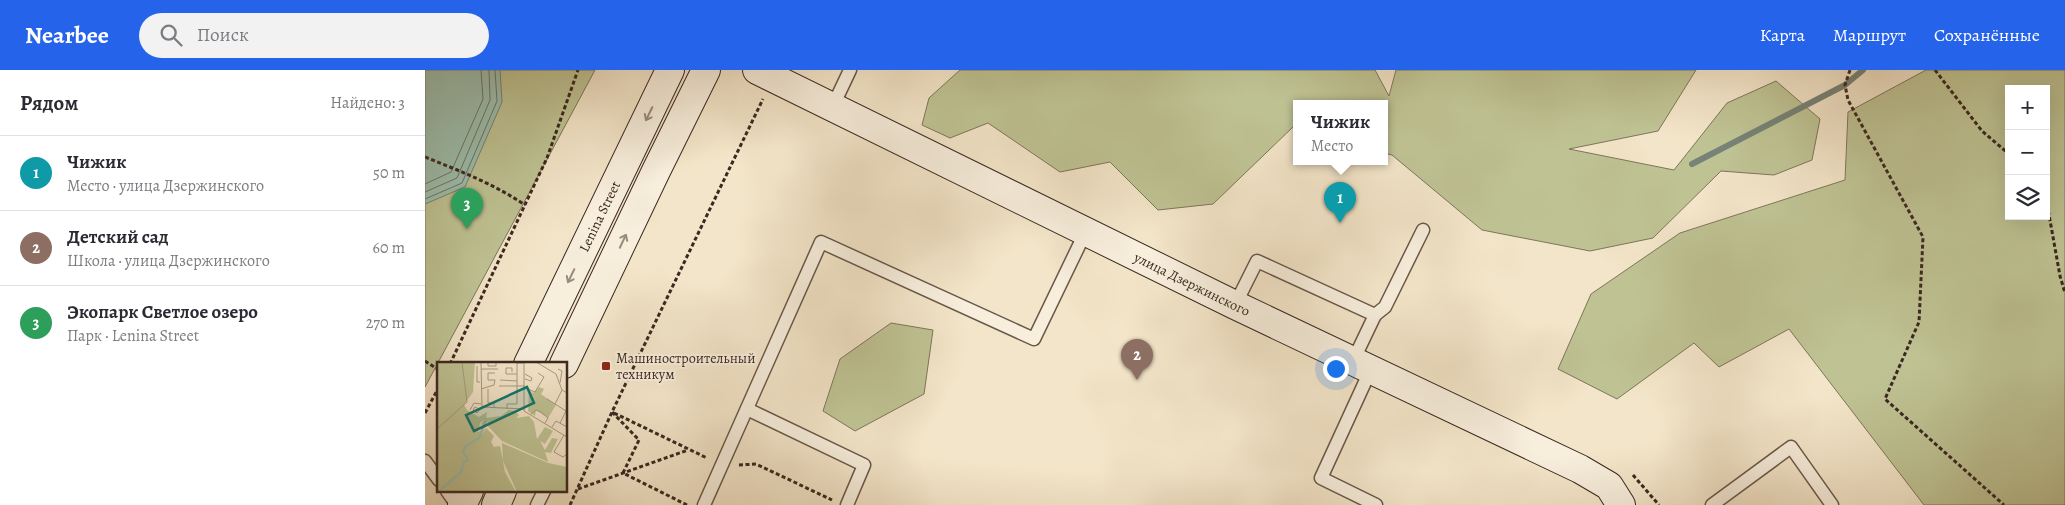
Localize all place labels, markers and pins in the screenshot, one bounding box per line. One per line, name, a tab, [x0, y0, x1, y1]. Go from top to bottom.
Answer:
pin: 1	[1324, 182, 1356, 223]
pin: 3	[451, 188, 483, 229]
pin: 2	[1121, 339, 1153, 380]
place label: Машиностроительный техникум	[616, 349, 755, 384]
marker: Машиностроительный техникум	[600, 360, 612, 372]

